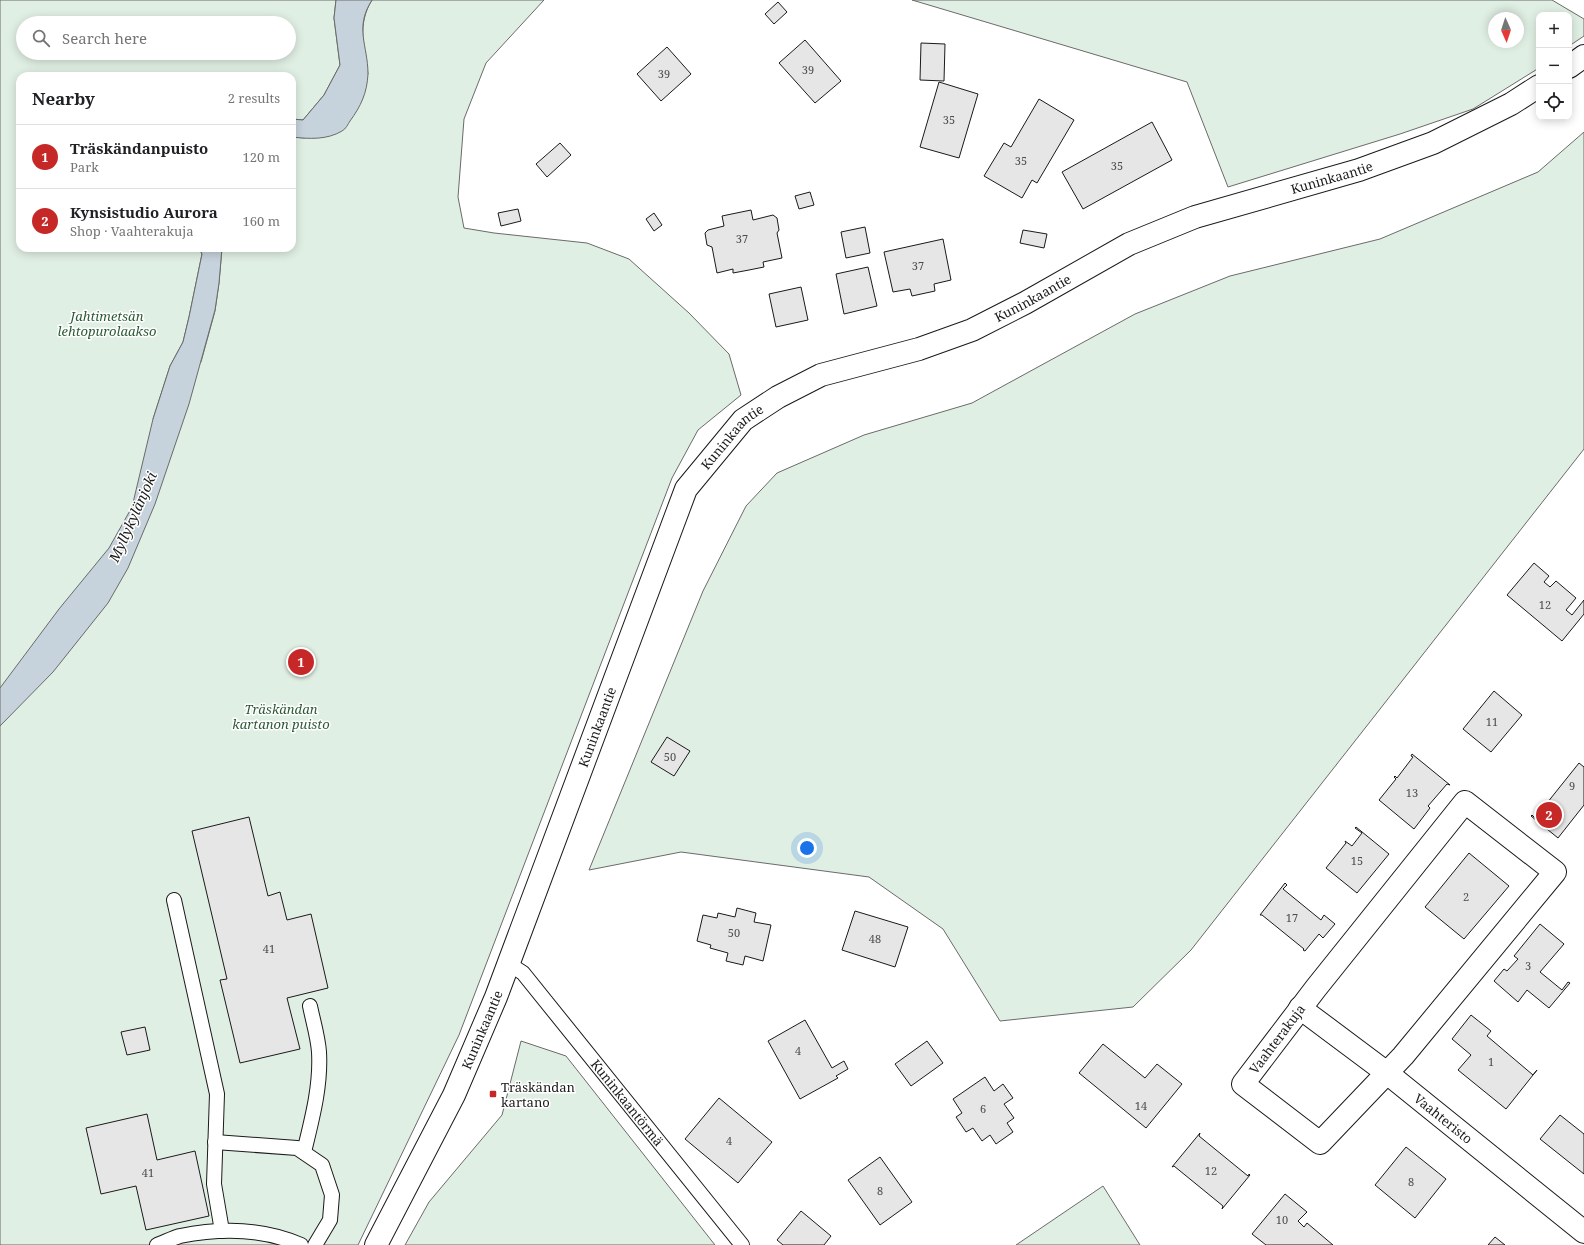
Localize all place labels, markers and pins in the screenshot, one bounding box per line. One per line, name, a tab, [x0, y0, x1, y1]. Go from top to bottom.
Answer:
pin: 1	[288, 647, 314, 677]
pin: 2	[1536, 800, 1562, 830]
place label: Träskändan kartano	[501, 1078, 576, 1111]
marker: Träskändan kartano	[488, 1089, 498, 1099]

